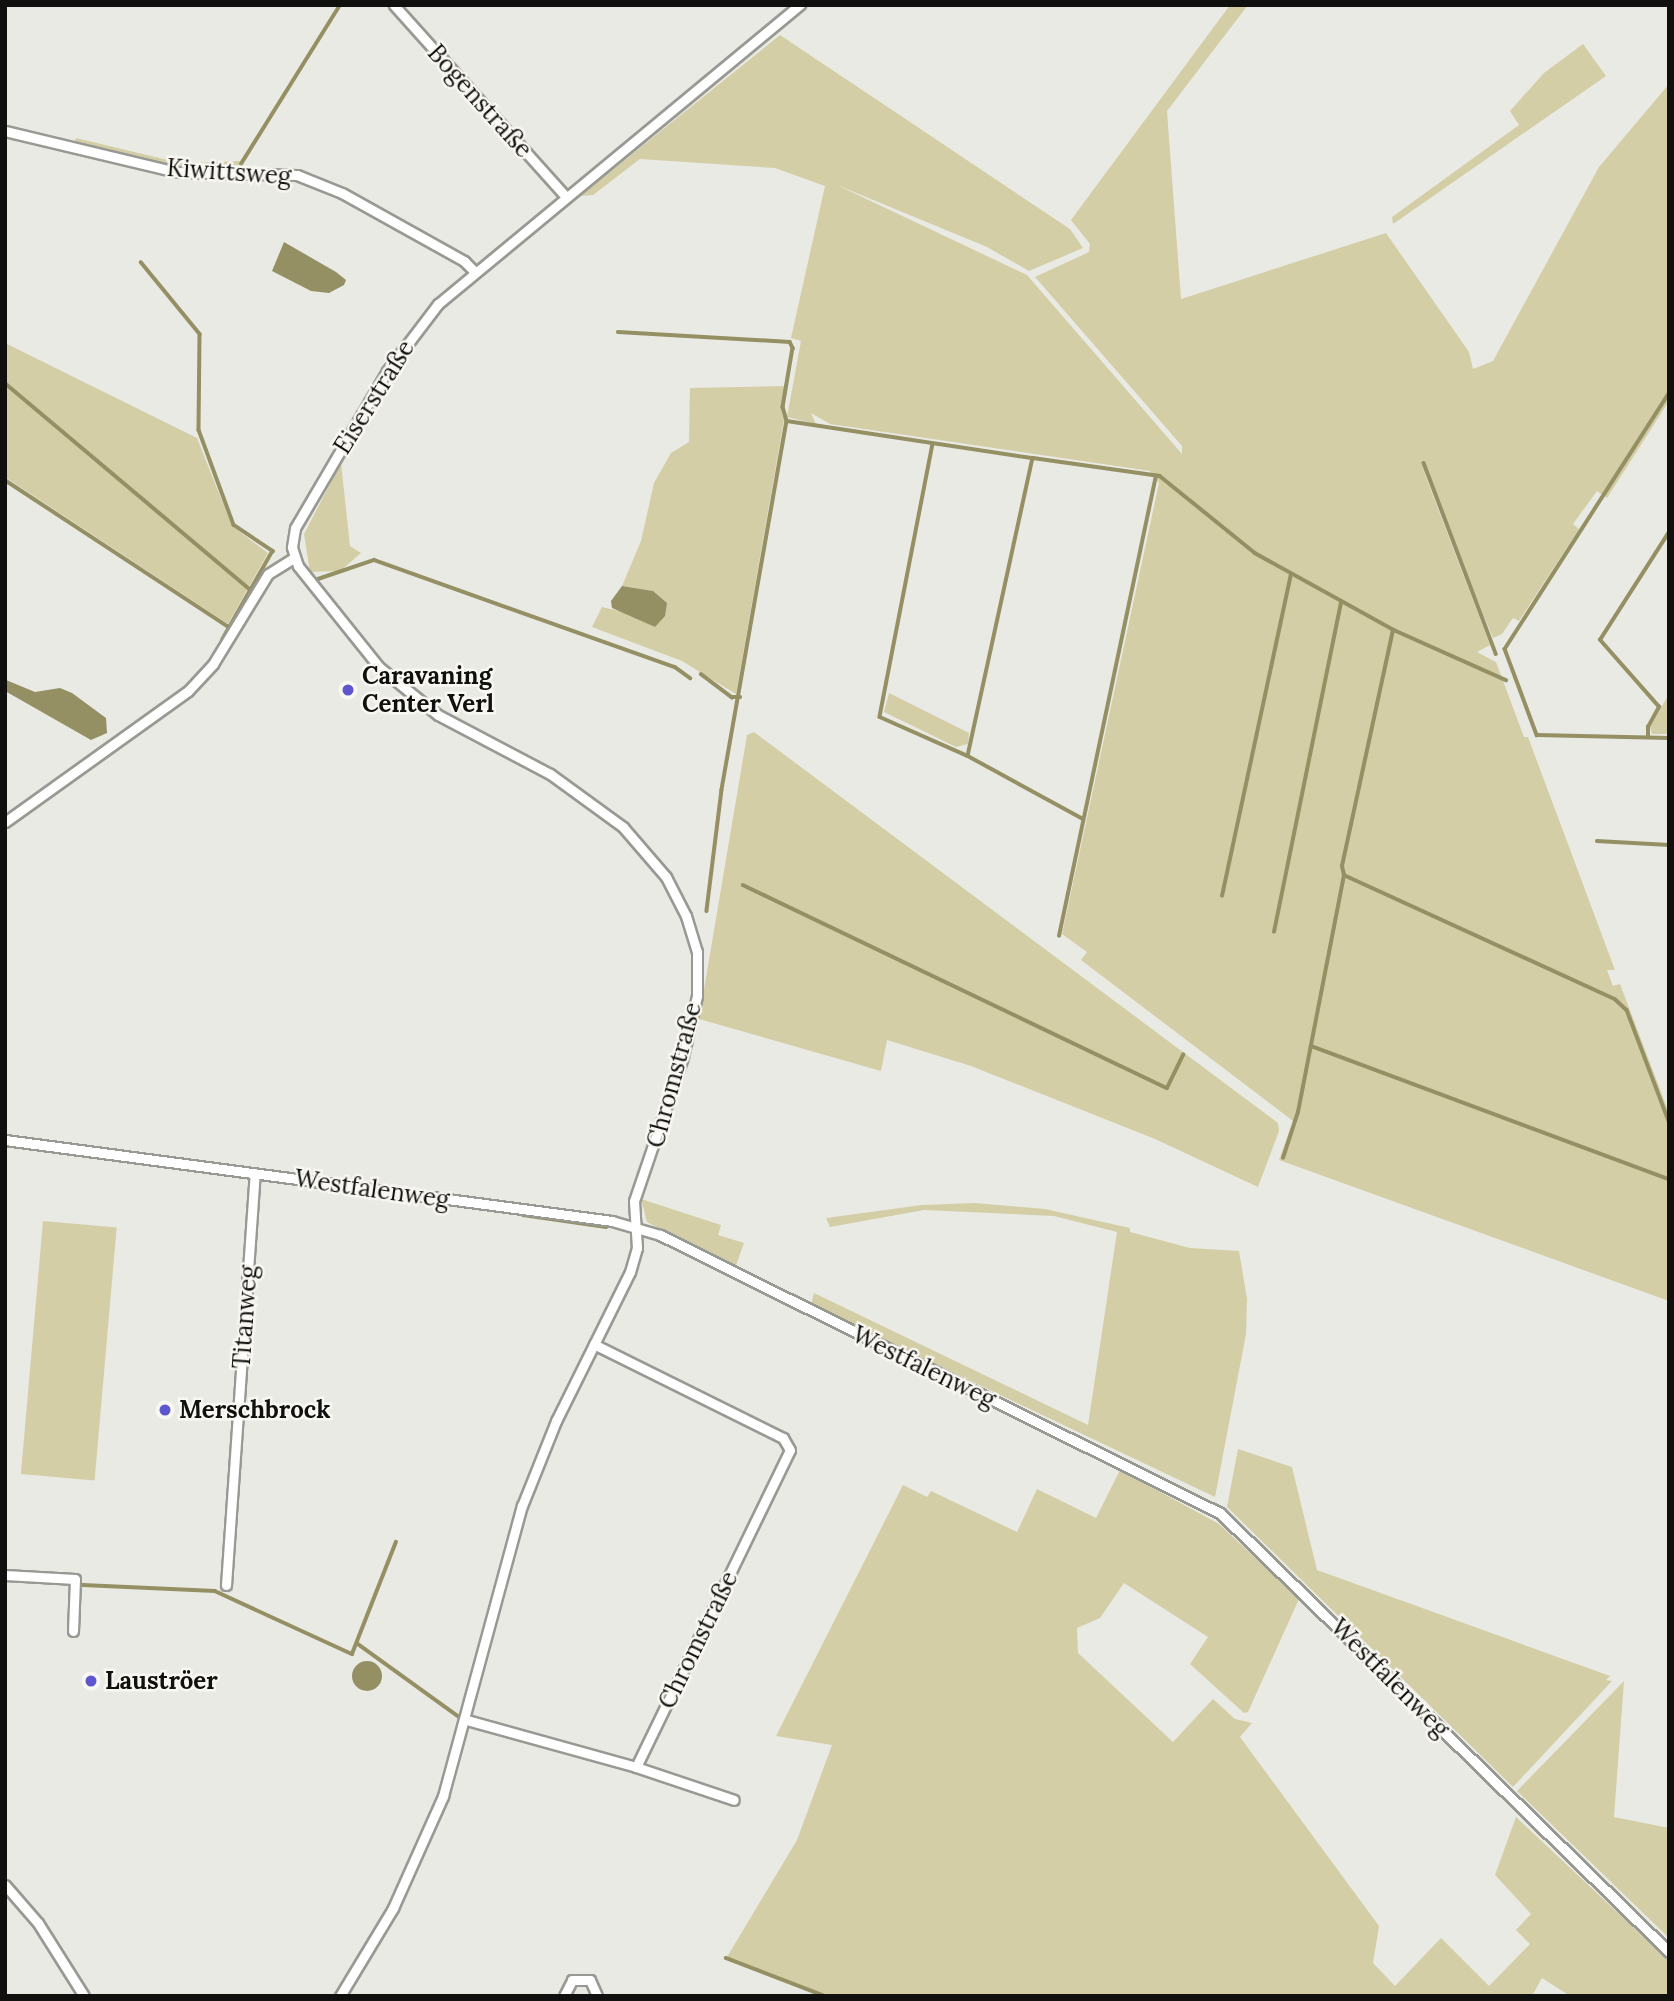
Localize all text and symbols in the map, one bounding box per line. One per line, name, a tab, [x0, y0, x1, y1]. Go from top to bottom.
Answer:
street label: Bogenstraße	[422, 39, 538, 163]
street label: Kiwittsweg	[166, 153, 292, 191]
street label: Eiserstraße	[328, 335, 420, 459]
place label: Caravaning Center Verl	[362, 662, 494, 718]
marker: Caravaning Center Verl	[340, 682, 356, 698]
street label: Chromstraße	[641, 999, 707, 1151]
street label: Westfalenweg	[293, 1164, 451, 1214]
street label: Titanweg	[227, 1264, 263, 1370]
street label: Westfalenweg	[848, 1320, 1000, 1414]
place label: Merschbrock	[179, 1396, 330, 1424]
marker: Merschbrock	[157, 1402, 173, 1418]
street label: Chromstraße	[652, 1567, 744, 1713]
street label: Westfalenweg	[1325, 1613, 1455, 1743]
place label: Lauströer	[105, 1667, 218, 1695]
marker: Lauströer	[83, 1673, 99, 1689]

